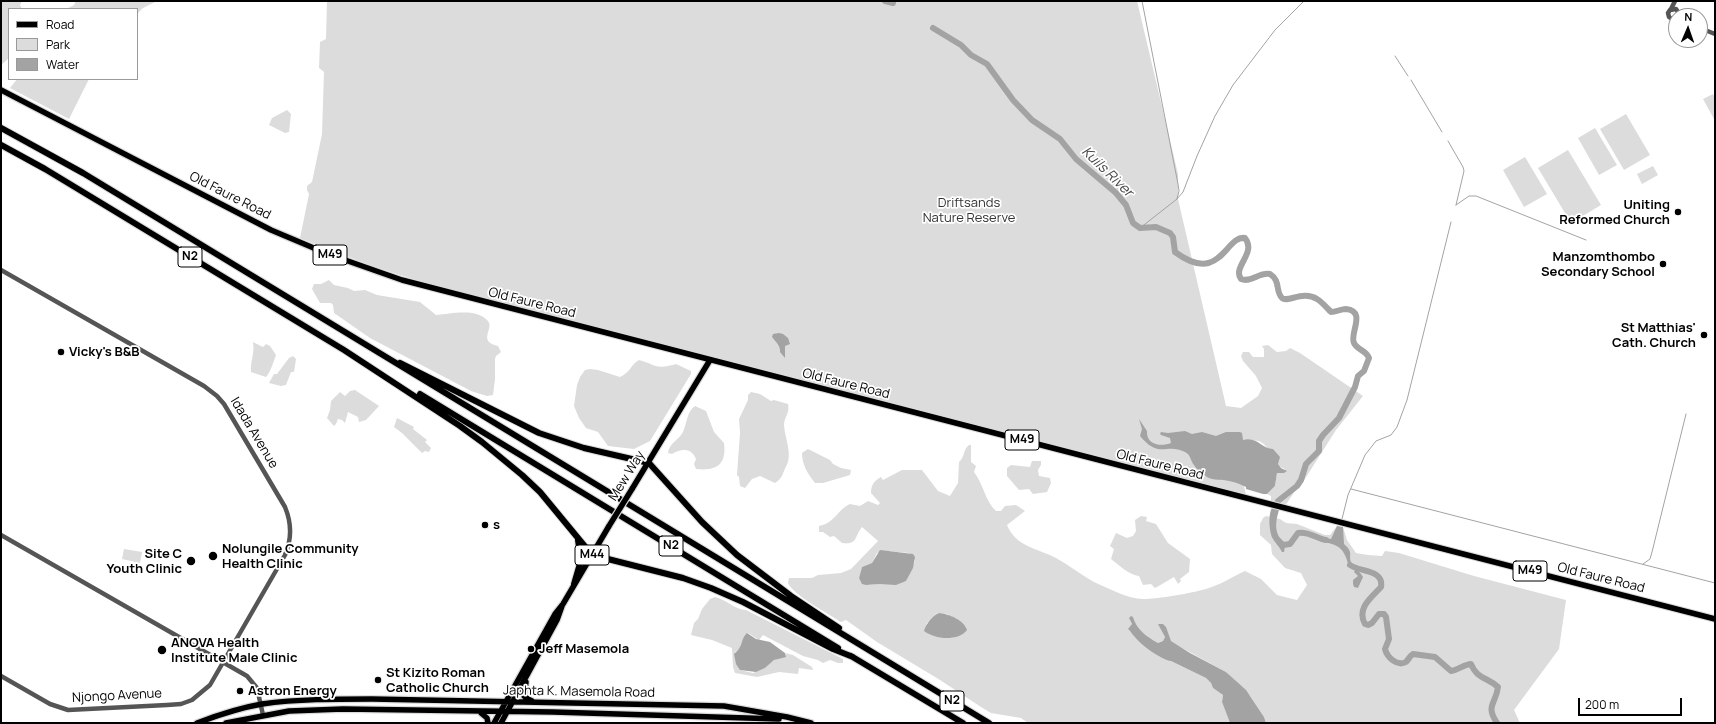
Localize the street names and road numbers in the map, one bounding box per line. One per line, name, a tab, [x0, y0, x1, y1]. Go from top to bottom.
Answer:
street label: Old Faure Road	[187, 169, 273, 223]
road number: M49	[313, 245, 347, 265]
road number: N2	[178, 247, 202, 267]
street label: Old Faure Road	[487, 285, 577, 321]
street label: Old Faure Road	[801, 366, 891, 402]
street label: Idada Avenue	[227, 395, 281, 471]
road number: M49	[1005, 430, 1039, 450]
street label: Old Faure Road	[1115, 447, 1205, 483]
street label: Mew Way	[606, 448, 648, 504]
road number: N2	[659, 536, 683, 556]
road number: M44	[575, 545, 609, 565]
street label: Old Faure Road	[1556, 560, 1646, 596]
road number: M49	[1513, 561, 1547, 581]
street label: Japhta K. Masemola Road	[503, 683, 655, 701]
street label: Njongo Avenue	[72, 686, 162, 706]
road number: N2	[940, 691, 964, 711]

